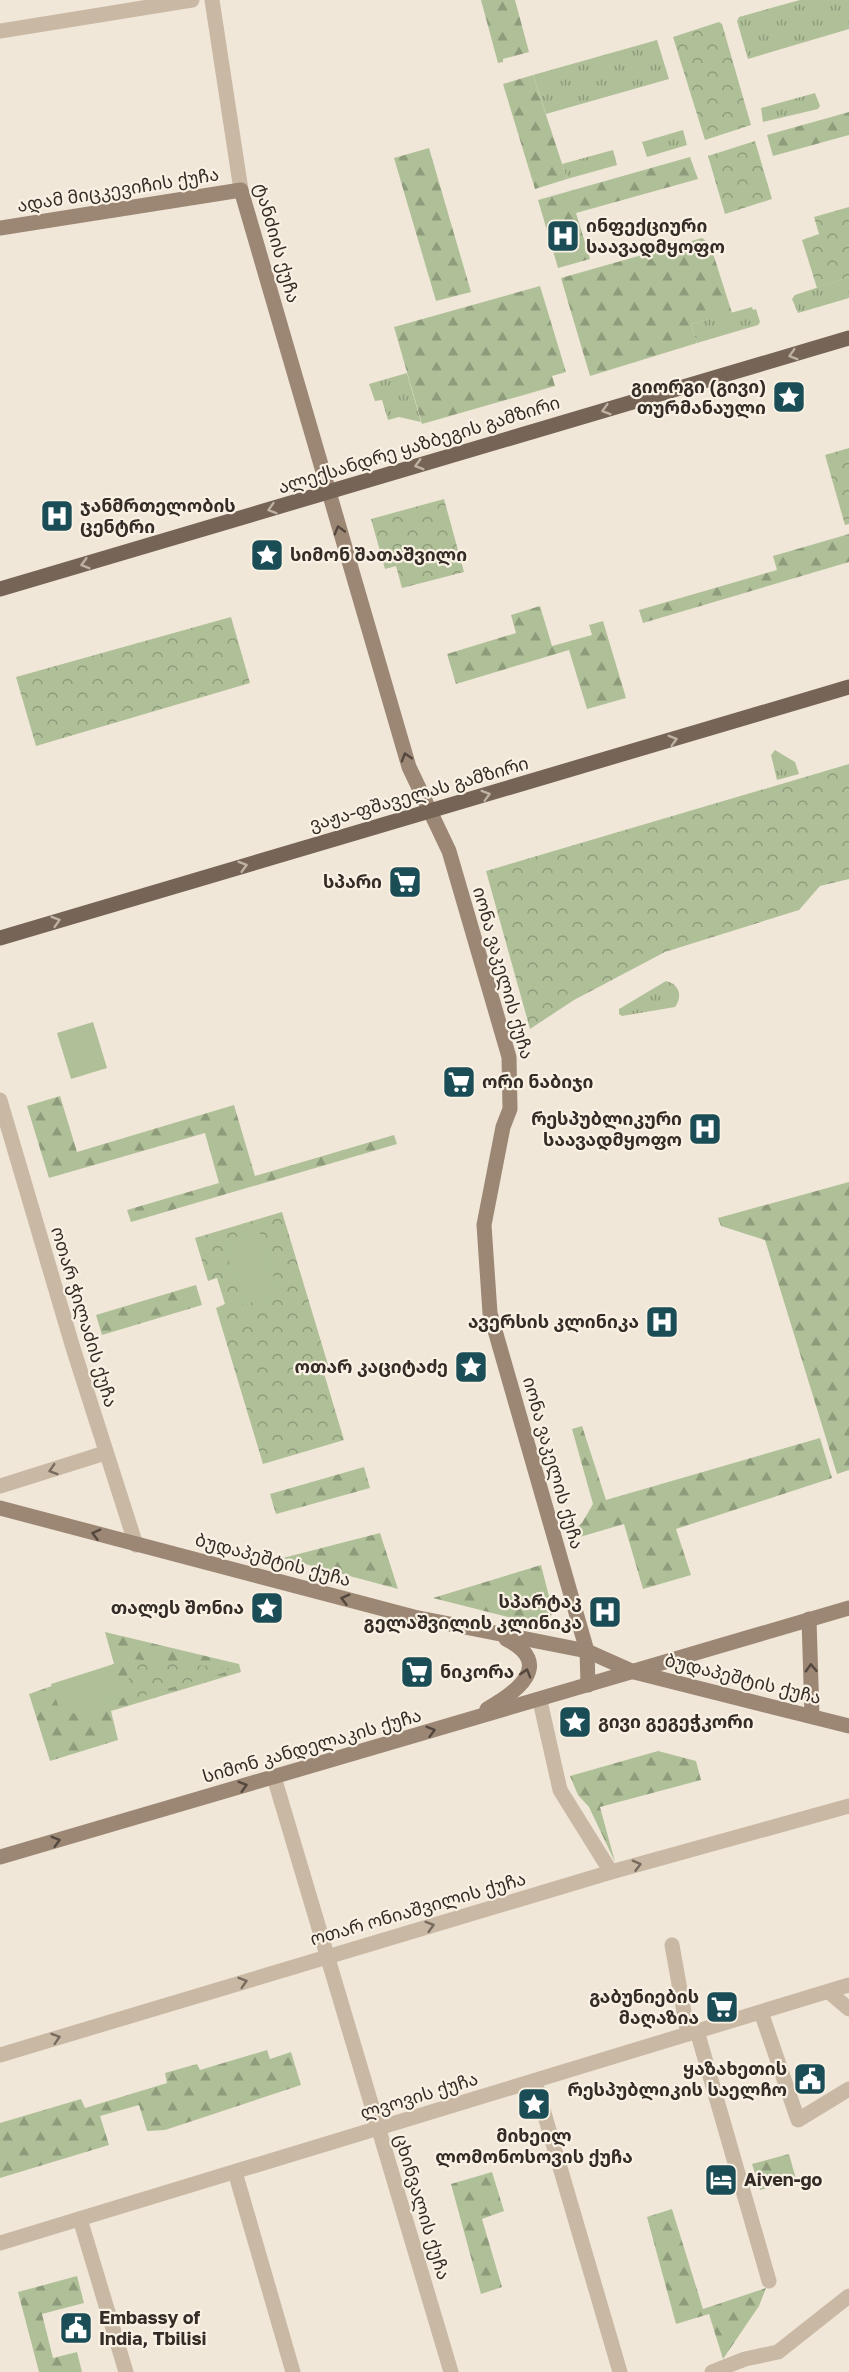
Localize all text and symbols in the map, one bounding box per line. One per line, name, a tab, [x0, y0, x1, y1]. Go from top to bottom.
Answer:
street label: ადამ მიცკევიჩის ქუჩა	[15, 162, 220, 217]
street label: ტანძიის ქუჩა	[249, 180, 306, 305]
place label: ინფექციური საავადმყოფო	[586, 214, 725, 258]
hospital icon: ინფექციური საავადმყოფო	[545, 218, 581, 254]
one-way arrow	[788, 348, 799, 360]
place label: გიორგი (გივი) თურმანაული	[631, 375, 766, 419]
place icon: გიორგი (გივი) თურმანაული	[771, 379, 807, 415]
street label: ალექსანდრე ყაზბეგის გამზირი	[275, 391, 563, 498]
one-way arrow	[601, 403, 612, 415]
one-way arrow	[414, 458, 425, 470]
place label: ჯანმრთელობის ცენტრი	[80, 494, 236, 537]
hospital icon: ჯანმრთელობის ცენტრი	[39, 498, 75, 534]
one-way arrow	[267, 502, 278, 514]
one-way arrow	[334, 525, 346, 536]
place icon: სიმონ შათაშვილი	[249, 537, 285, 573]
place label: სიმონ შათაშვილი	[290, 543, 467, 566]
one-way arrow	[80, 557, 91, 569]
one-way arrow	[667, 735, 678, 747]
street label: ვაჟა-ფშაველას გამზირი	[307, 751, 531, 836]
one-way arrow	[401, 752, 413, 763]
one-way arrow	[480, 789, 490, 802]
one-way arrow	[237, 861, 248, 873]
supermarket icon: სპარი	[387, 864, 423, 900]
place label: სპარი	[323, 870, 382, 892]
street label: იონა ვაკელის ქუჩა	[468, 884, 539, 1062]
one-way arrow	[50, 916, 61, 928]
supermarket icon: ორი ნაბიჯი	[441, 1064, 477, 1100]
place label: ორი ნაბიჯი	[482, 1070, 594, 1092]
place label: რესპუბლიკური საავადმყოფო	[531, 1107, 682, 1151]
hospital icon: რესპუბლიკური საავადმყოფო	[687, 1111, 723, 1147]
street label: ოთარ ჭილაძის ქუჩა	[46, 1224, 123, 1410]
hospital icon: ავერსის კლინიკა	[644, 1304, 680, 1340]
place label: ავერსის კლინიკა	[468, 1310, 639, 1333]
place icon: ოთარ კაციტაძე	[453, 1349, 489, 1385]
place label: ოთარ კაციტაძე	[295, 1355, 448, 1377]
street label: იონა ვაკელის ქუჩა	[518, 1374, 589, 1552]
one-way arrow	[48, 1463, 59, 1475]
one-way arrow	[91, 1528, 101, 1541]
street label: ბუდაპეშტის ქუჩა	[193, 1528, 354, 1591]
place icon: თალეს შონია	[249, 1590, 285, 1626]
place label: სპარტაკ გელაშვილის კლინიკა	[364, 1590, 582, 1634]
one-way arrow	[340, 1594, 350, 1607]
hospital icon: სპარტაკ გელაშვილის კლინიკა	[587, 1594, 623, 1630]
place label: თალეს შონია	[111, 1596, 244, 1619]
street label: ბუდაპეშტის ქუჩა	[663, 1648, 824, 1709]
supermarket icon: ნიკორა	[399, 1654, 435, 1690]
place label: ნიკორა	[440, 1660, 514, 1682]
one-way arrow	[804, 1663, 817, 1672]
one-way arrow	[519, 1669, 531, 1679]
street label: სიმონ კანდელაკის ქუჩა	[200, 1703, 424, 1788]
place icon: გივი გეგეჭკორი	[557, 1704, 593, 1740]
place label: გივი გეგეჭკორი	[598, 1710, 754, 1732]
one-way arrow	[425, 1726, 435, 1739]
one-way arrow	[237, 1781, 248, 1793]
one-way arrow	[50, 1836, 61, 1848]
one-way arrow	[631, 1860, 642, 1872]
street label: ოთარ ონიაშვილის ქუჩა	[307, 1867, 528, 1950]
one-way arrow	[424, 1921, 435, 1933]
one-way arrow	[237, 1977, 248, 1989]
place label: გაბუნიების მაღაზია	[589, 1985, 699, 2029]
supermarket icon: გაბუნიების მაღაზია	[704, 1989, 740, 2025]
one-way arrow	[50, 2033, 61, 2045]
place label: ყაზახეთის რესპუბლიკის საელჩო	[568, 2057, 787, 2101]
public building icon: ყაზახეთის რესპუბლიკის საელჩო	[792, 2061, 828, 2097]
street label: ლვოვის ქუჩა	[357, 2067, 481, 2124]
place icon: მიხეილ ლომონოსოვის ქუჩა	[516, 2086, 552, 2122]
place label: მიხეილ ლომონოსოვის ქუჩა	[435, 2124, 633, 2168]
street label: ცხინვალის ქუჩა	[389, 2131, 456, 2282]
hotel icon: Aiven-go	[703, 2162, 739, 2198]
place label: Aiven-go	[744, 2168, 823, 2190]
place label: Embassy of India, Tbilisi	[99, 2306, 206, 2349]
public building icon: Embassy of India, Tbilisi	[58, 2310, 94, 2346]

